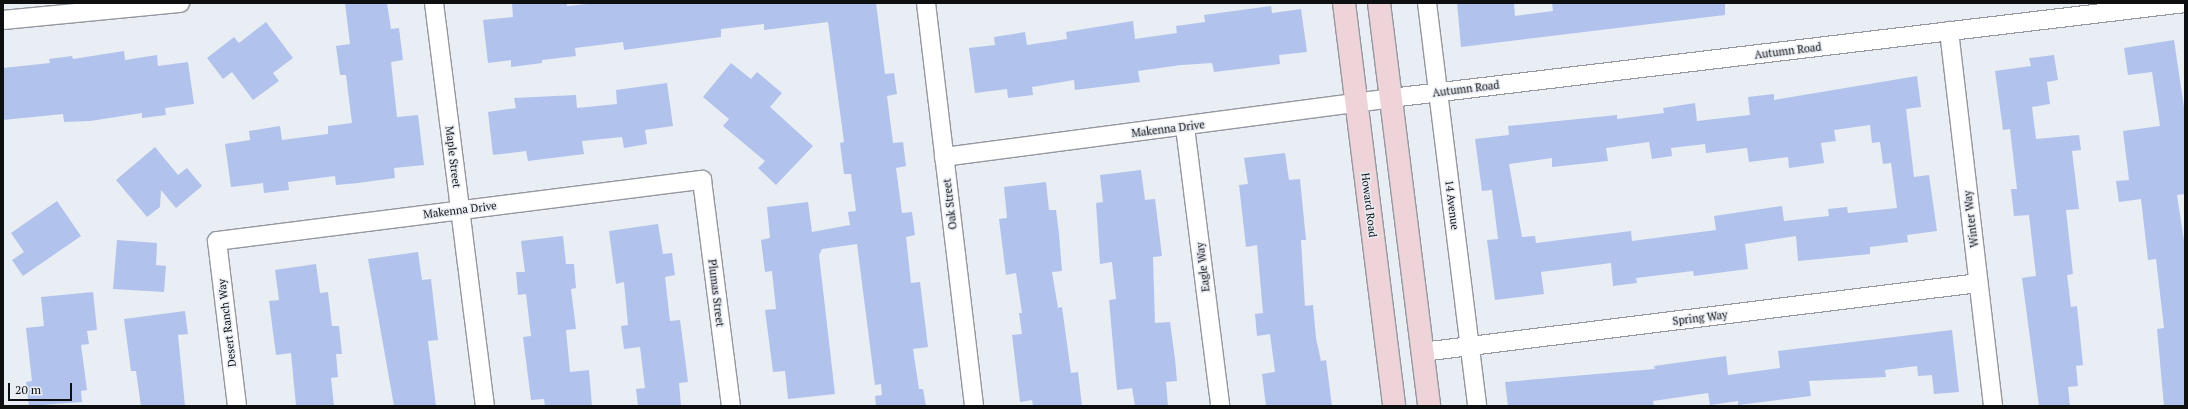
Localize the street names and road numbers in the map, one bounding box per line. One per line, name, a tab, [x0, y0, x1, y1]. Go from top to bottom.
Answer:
street label: Autumn Road	[1754, 40, 1822, 62]
street label: Autumn Road	[1432, 78, 1500, 100]
street label: Makenna Drive	[1131, 118, 1205, 140]
street label: Maple Street	[443, 125, 463, 189]
street label: Howard Road	[1358, 172, 1380, 238]
street label: Oak Street	[940, 178, 960, 230]
street label: 14 Avenue	[1442, 179, 1462, 231]
street label: Winter Way	[1961, 190, 1981, 248]
street label: Makenna Drive	[423, 199, 497, 221]
street label: Eagle Way	[1193, 241, 1213, 293]
street label: Plumas Street	[705, 258, 727, 328]
street label: Desert Ranch Way	[215, 278, 239, 368]
street label: Spring Way	[1672, 308, 1728, 328]

